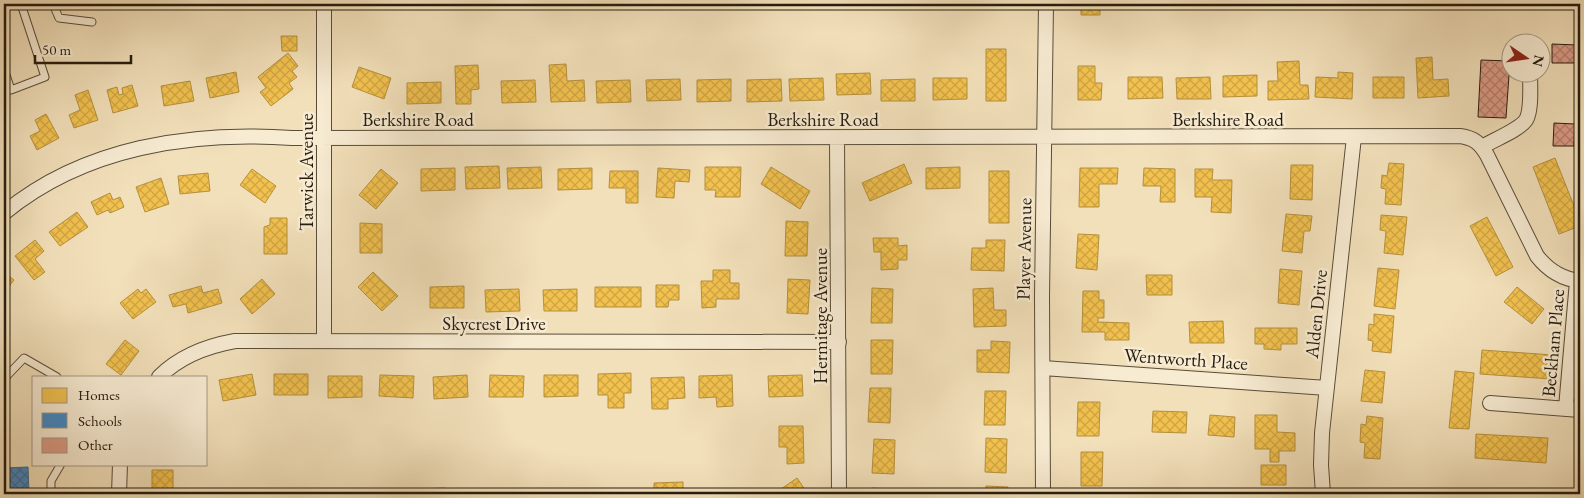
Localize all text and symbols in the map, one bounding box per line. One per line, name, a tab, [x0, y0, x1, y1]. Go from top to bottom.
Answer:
scale bar	[35, 32, 131, 64]
north arrow	[1502, 32, 1552, 82]
text: 50 m	[42, 40, 71, 59]
text: N	[1528, 53, 1549, 69]
street label: Berkshire Road	[362, 107, 474, 132]
street label: Berkshire Road	[767, 107, 879, 132]
street label: Berkshire Road	[1172, 107, 1284, 132]
street label: Tarwick Avenue	[294, 113, 319, 231]
street label: Player Avenue	[1011, 198, 1037, 300]
street label: Hermitage Avenue	[808, 248, 833, 384]
street label: Alden Drive	[1299, 268, 1333, 361]
street label: Beckham Place	[1536, 288, 1570, 398]
street label: Skycrest Drive	[442, 311, 546, 336]
street label: Wentworth Place	[1123, 342, 1249, 376]
legend	[32, 376, 208, 466]
text: Homes	[78, 385, 120, 404]
text: Schools	[78, 411, 122, 430]
text: Other	[78, 435, 113, 454]

